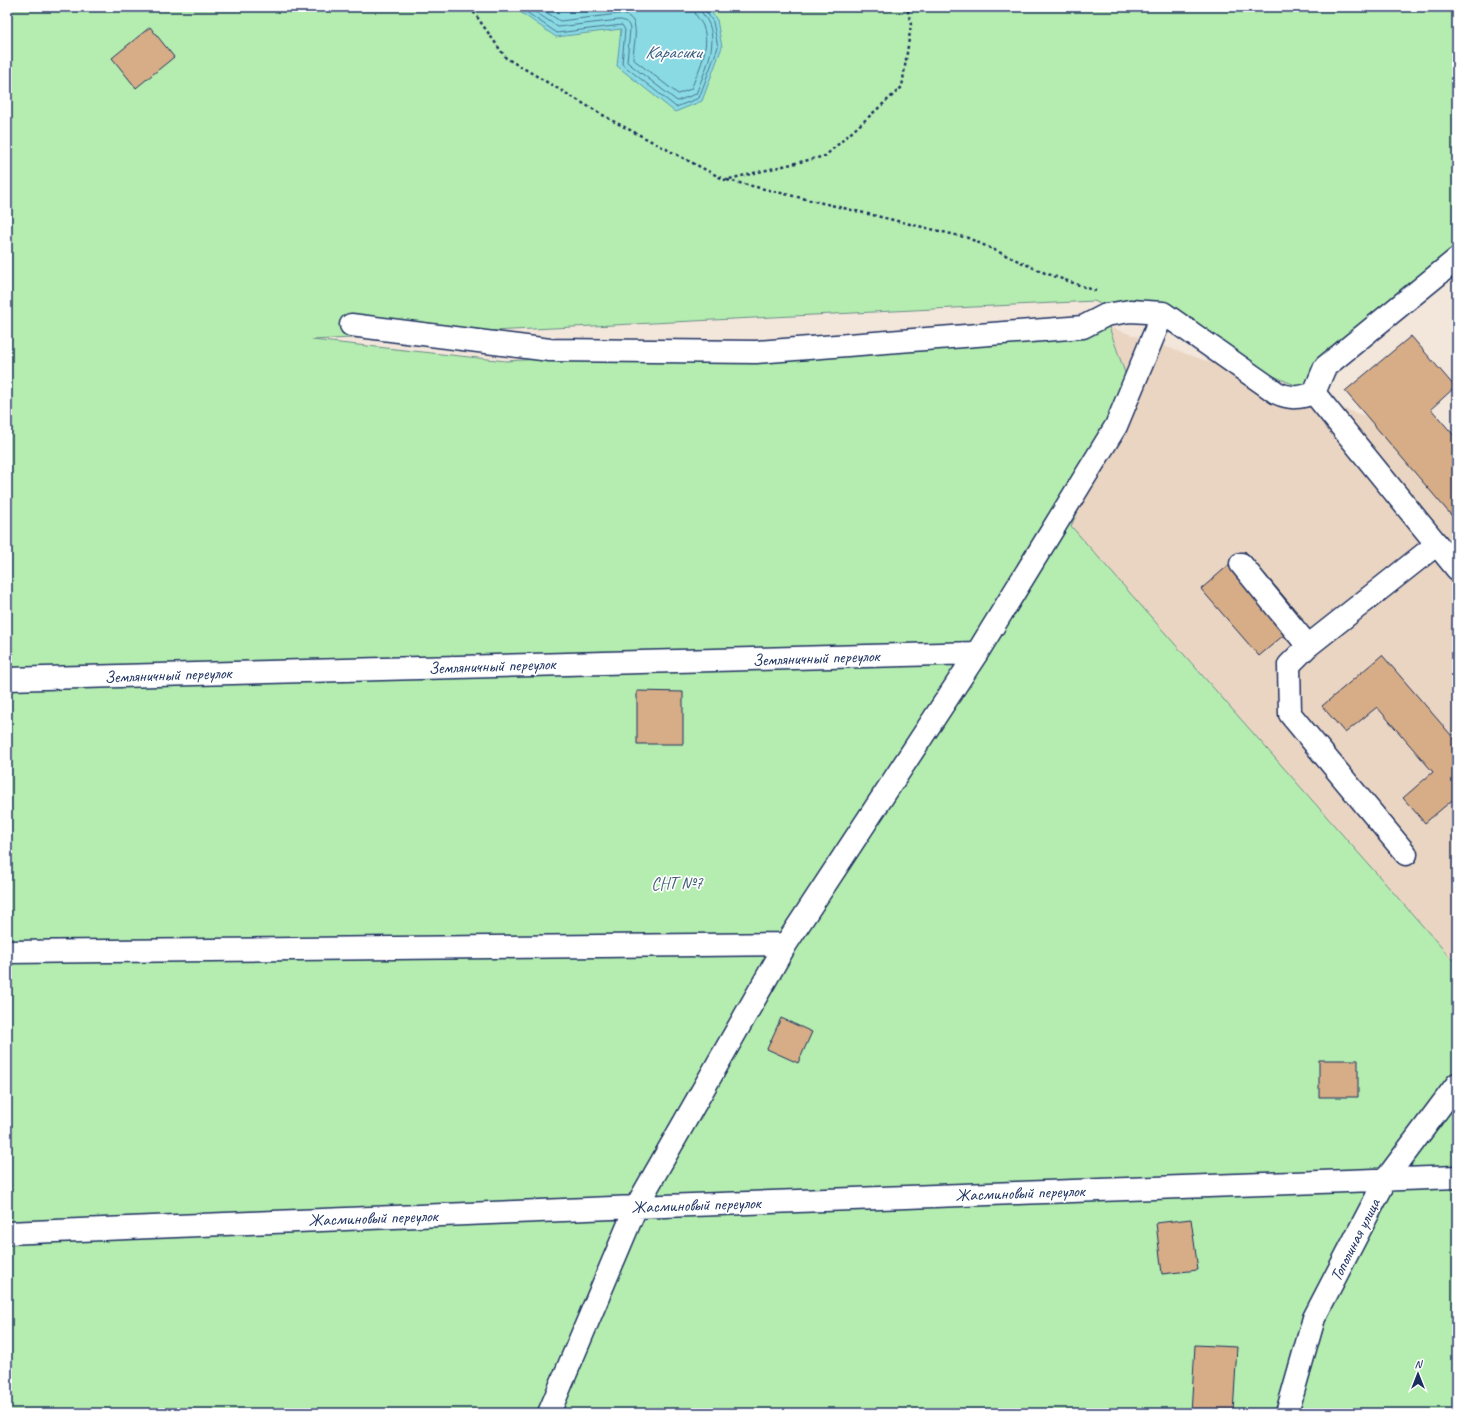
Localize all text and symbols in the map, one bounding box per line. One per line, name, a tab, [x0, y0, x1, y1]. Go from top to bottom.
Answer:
water label: Карасики	[645, 41, 704, 63]
street label: Земляничный переулок	[752, 645, 881, 671]
street label: Земляничный переулок	[428, 653, 557, 679]
street label: Земляничный переулок	[104, 662, 233, 688]
park label: СНТ №7	[651, 873, 704, 894]
street label: Жасминовый переулок	[955, 1180, 1087, 1206]
street label: Жасминовый переулок	[631, 1192, 763, 1218]
street label: Тополиная улица	[1325, 1194, 1385, 1285]
street label: Жасминовый переулок	[308, 1205, 440, 1231]
north arrow	[1398, 1354, 1438, 1394]
text: N	[1415, 1357, 1424, 1371]

